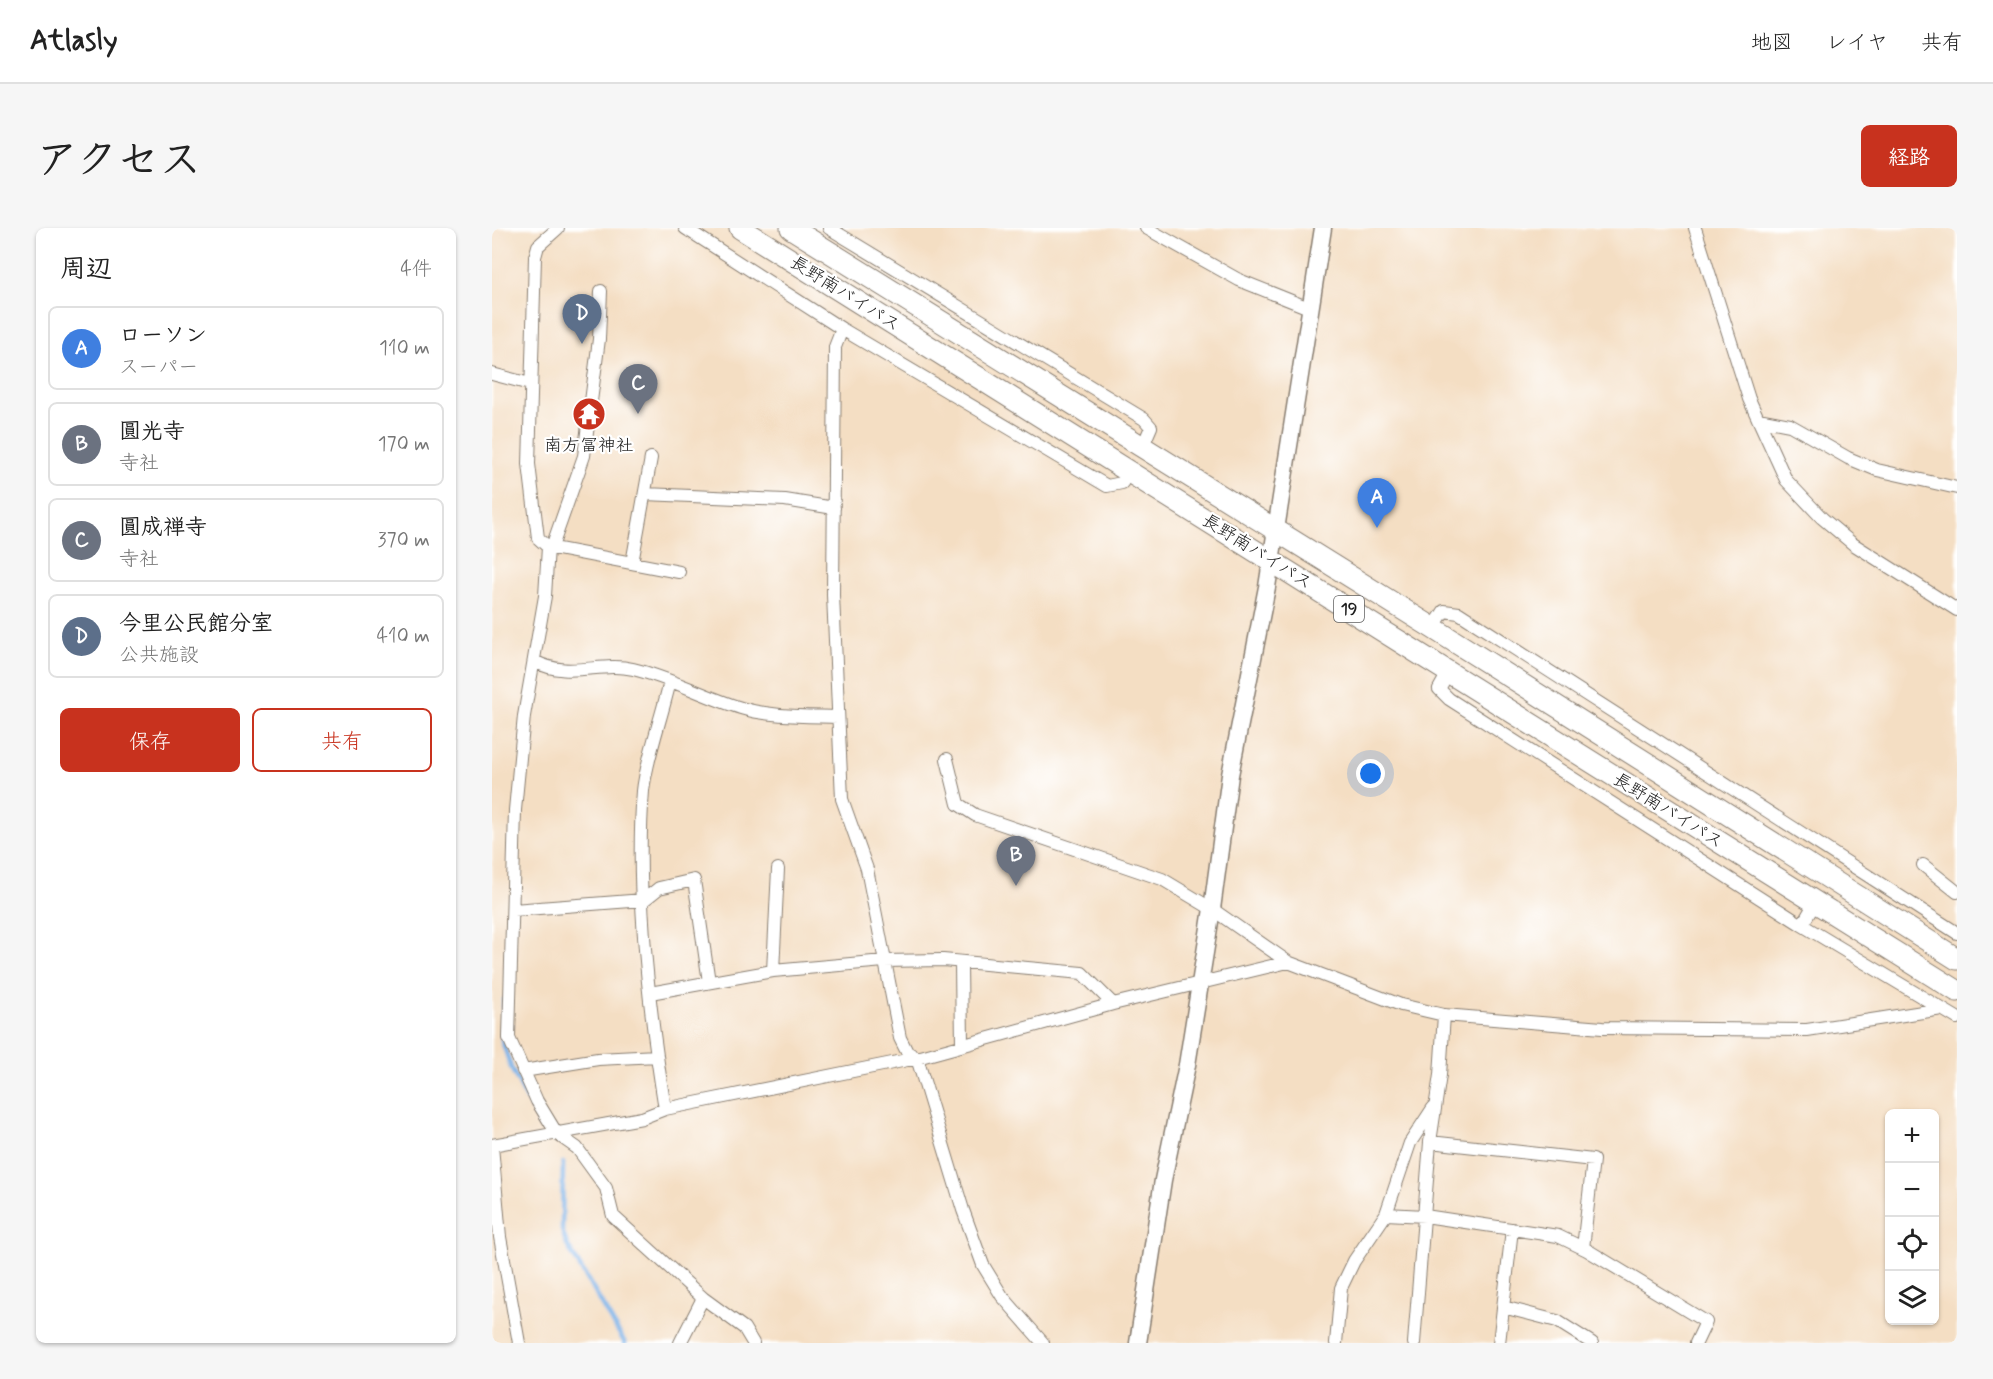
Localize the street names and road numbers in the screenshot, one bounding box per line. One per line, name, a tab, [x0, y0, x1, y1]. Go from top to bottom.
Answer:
street label: 長野南バイパス	[785, 251, 905, 337]
street label: 長野南バイパス	[1197, 509, 1317, 595]
road number: 19	[1334, 596, 1364, 622]
street label: 長野南バイパス	[1608, 768, 1728, 854]

